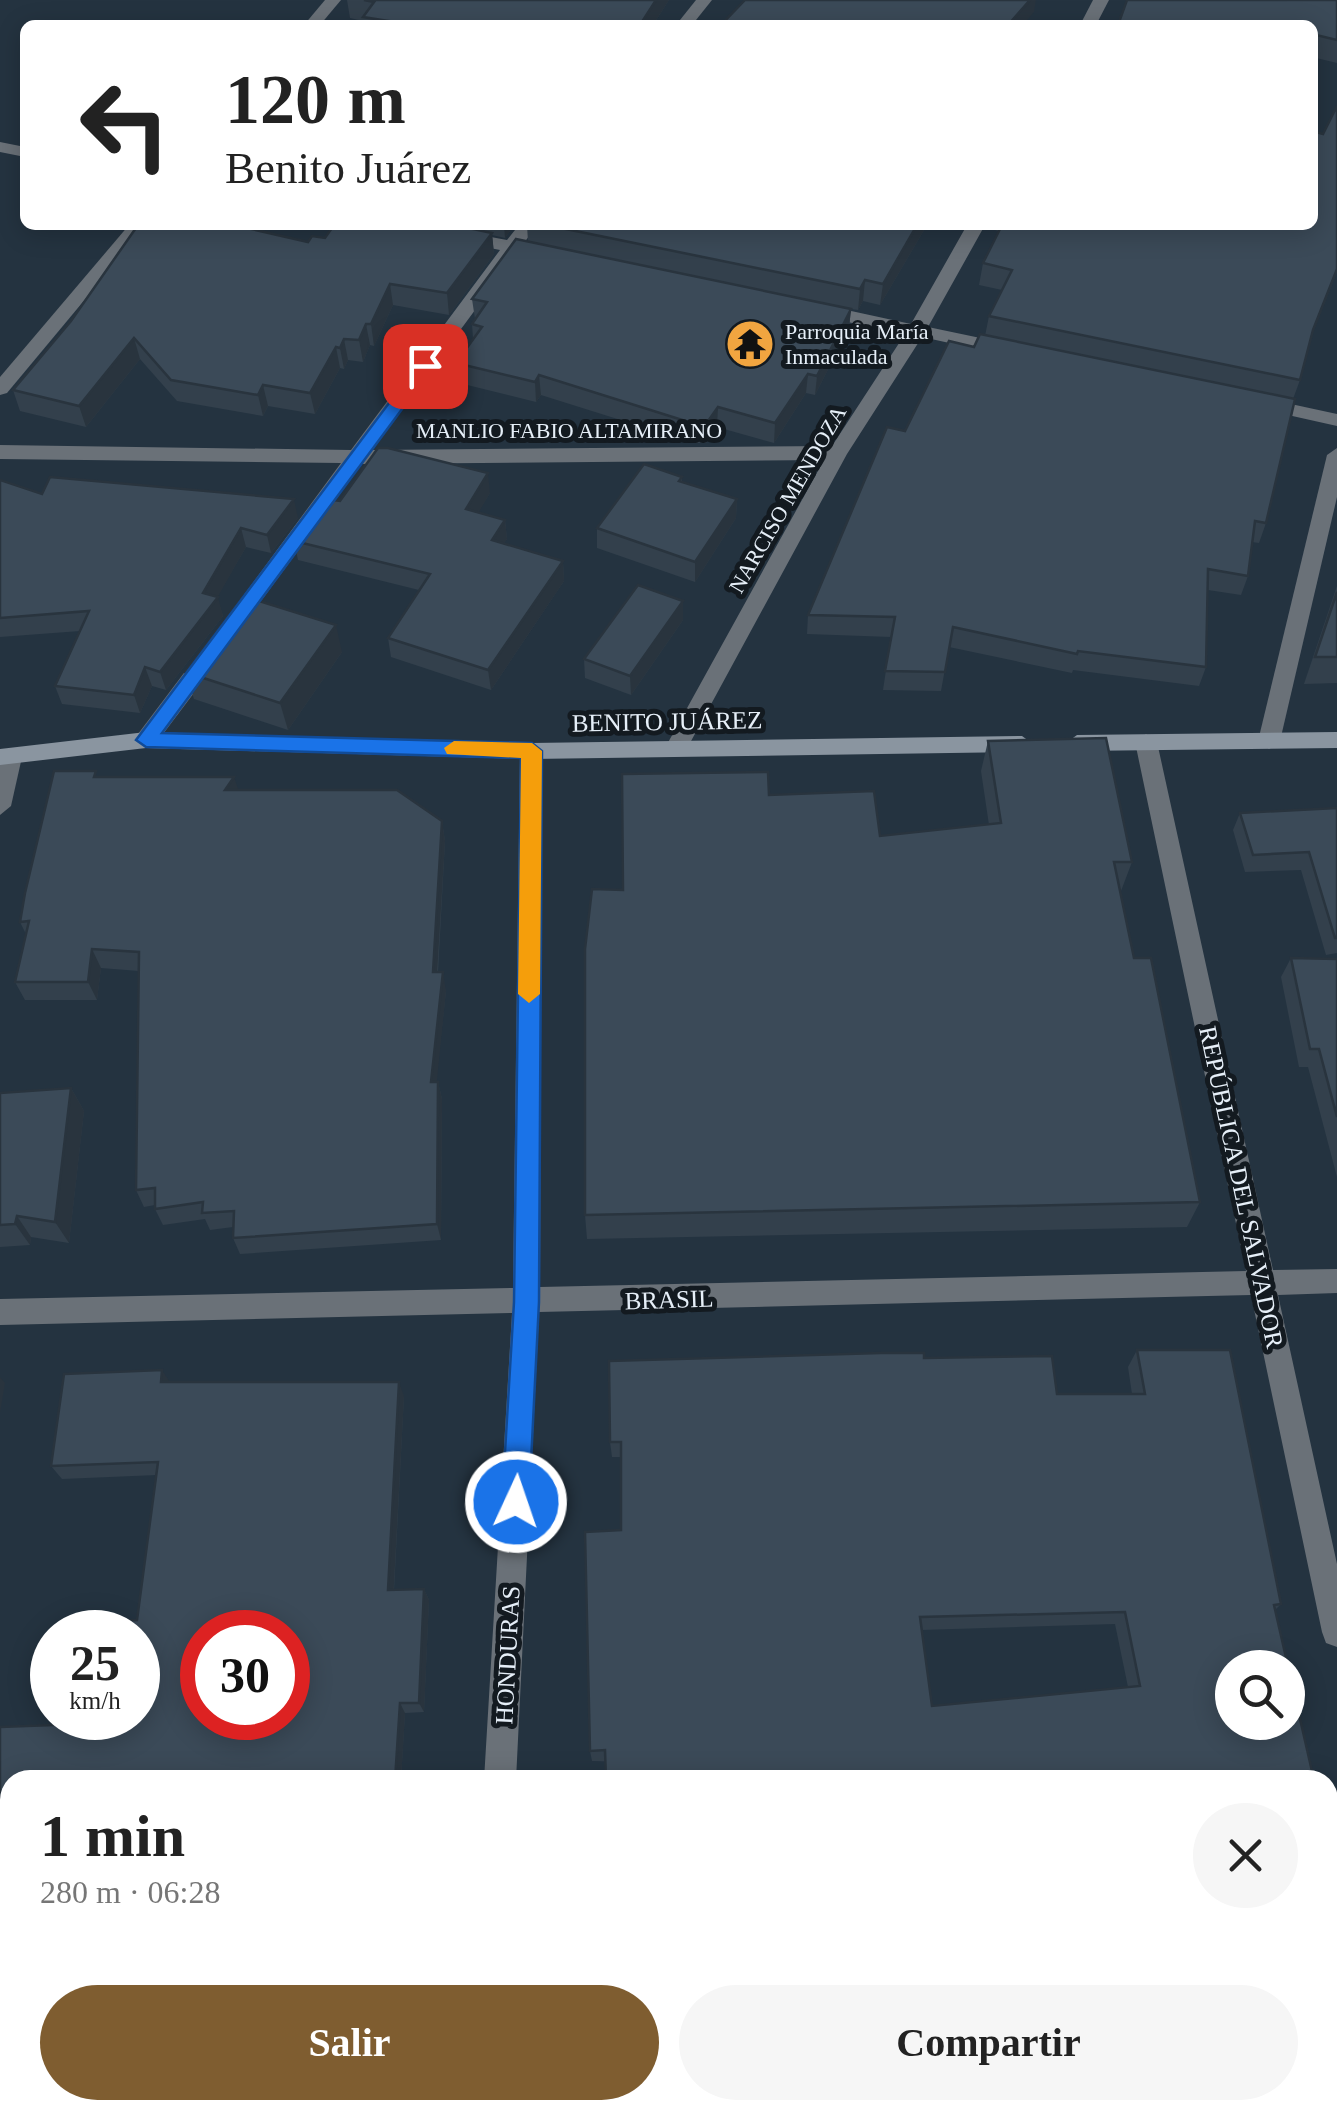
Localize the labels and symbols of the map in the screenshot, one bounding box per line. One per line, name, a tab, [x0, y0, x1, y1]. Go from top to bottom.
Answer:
temple icon: Parroquia María Inmaculada	[724, 318, 776, 370]
place label: Parroquia María Inmaculada	[785, 319, 929, 369]
pin	[383, 324, 468, 409]
street label: NARCISO MENDOZA	[724, 401, 851, 597]
street label: MANLIO FABIO ALTAMIRANO	[416, 418, 722, 443]
street label: BENITO JUÁREZ	[572, 706, 762, 737]
street label: REPÚBLICA DEL SALVADOR	[1194, 1024, 1289, 1351]
street label: BRASIL	[624, 1284, 714, 1315]
position arrow	[464, 1450, 568, 1554]
street label: HONDURAS	[490, 1585, 525, 1725]
speed limit sign: 30	[180, 1610, 310, 1740]

